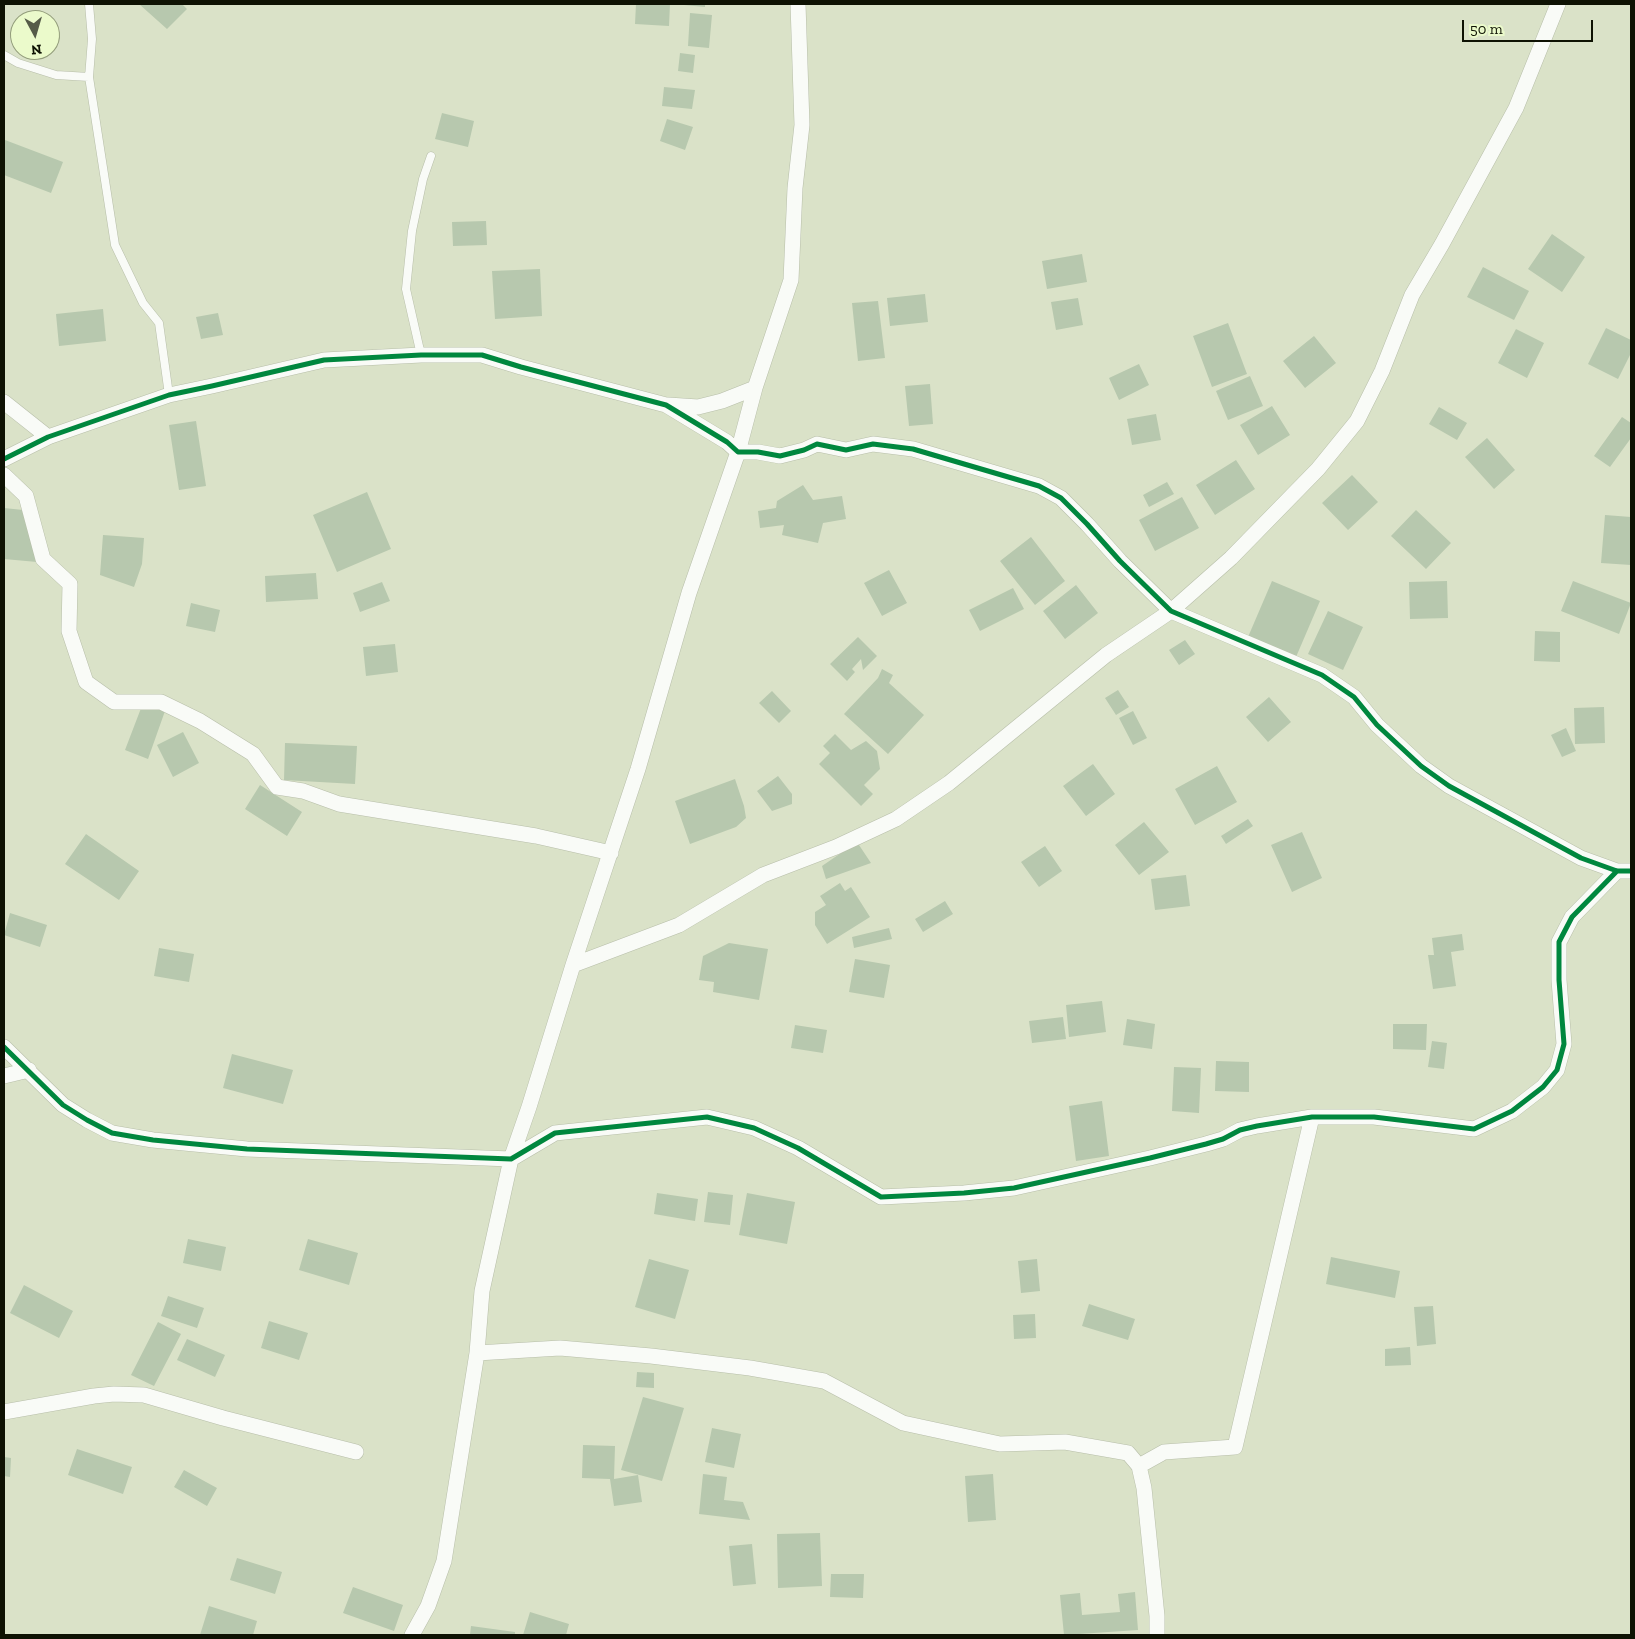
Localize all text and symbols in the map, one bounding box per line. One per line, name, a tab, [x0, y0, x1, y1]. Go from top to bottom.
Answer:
north arrow	[10, 10, 60, 60]
scale bar	[1465, 10, 1596, 42]
text: 50 m	[1470, 20, 1503, 38]
text: N	[30, 40, 43, 58]

